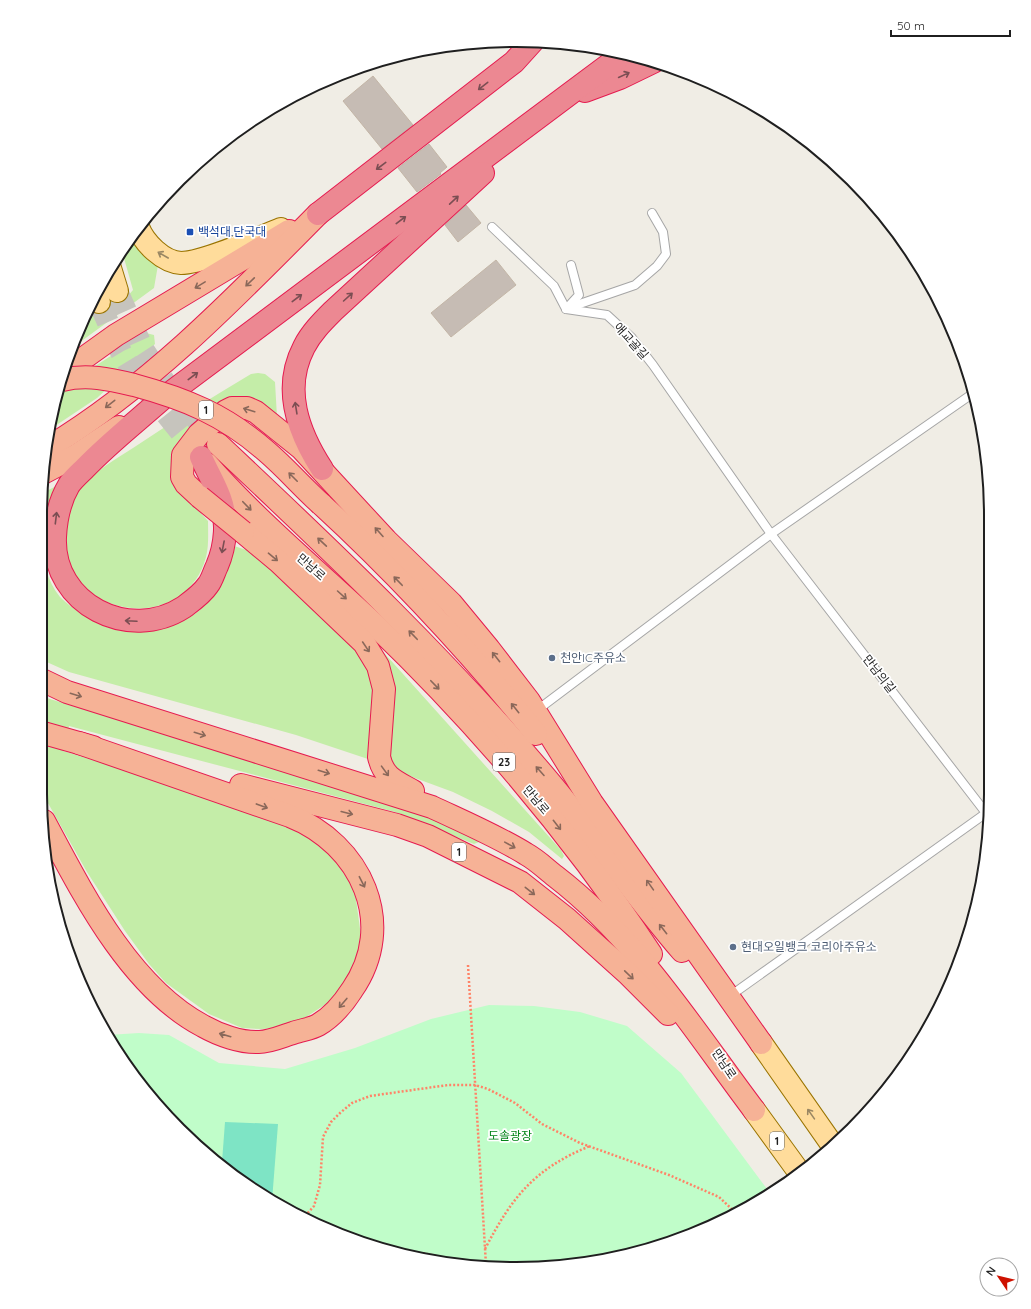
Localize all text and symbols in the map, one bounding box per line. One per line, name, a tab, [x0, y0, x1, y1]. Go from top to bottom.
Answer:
scale bar	[891, 12, 1010, 38]
text: 50 m	[897, 18, 925, 33]
one-way arrow	[618, 71, 630, 79]
one-way arrow	[477, 81, 488, 90]
one-way arrow	[375, 162, 386, 170]
one-way arrow	[449, 195, 459, 205]
one-way arrow	[395, 215, 406, 224]
place label: 백석대.단국대	[198, 224, 266, 239]
marker: 백석대.단국대	[185, 227, 195, 237]
one-way arrow	[157, 250, 169, 258]
one-way arrow	[246, 277, 256, 286]
one-way arrow	[194, 281, 206, 289]
one-way arrow	[343, 293, 353, 302]
one-way arrow	[292, 294, 303, 302]
street label: 애교골길	[611, 319, 652, 362]
one-way arrow	[187, 372, 198, 380]
one-way arrow	[105, 400, 116, 408]
road number: 1	[199, 401, 213, 419]
one-way arrow	[292, 402, 300, 415]
one-way arrow	[242, 406, 255, 413]
one-way arrow	[288, 472, 298, 482]
one-way arrow	[242, 501, 251, 511]
one-way arrow	[53, 512, 60, 525]
one-way arrow	[374, 527, 383, 537]
one-way arrow	[317, 537, 327, 547]
one-way arrow	[218, 540, 226, 553]
street label: 만남로	[294, 550, 329, 583]
one-way arrow	[268, 552, 279, 561]
one-way arrow	[393, 576, 403, 586]
one-way arrow	[336, 590, 347, 599]
one-way arrow	[125, 617, 138, 624]
one-way arrow	[408, 630, 418, 640]
one-way arrow	[362, 642, 370, 653]
place label: 천안IC주유소	[560, 650, 626, 665]
one-way arrow	[491, 652, 500, 663]
street label: 만남의길	[860, 652, 899, 696]
marker: 천안IC주유소	[547, 653, 557, 663]
one-way arrow	[430, 680, 440, 690]
one-way arrow	[69, 692, 82, 699]
one-way arrow	[510, 702, 519, 713]
one-way arrow	[193, 731, 206, 738]
road number: 23	[493, 753, 515, 771]
one-way arrow	[381, 766, 389, 777]
one-way arrow	[535, 766, 544, 776]
one-way arrow	[318, 769, 331, 776]
street label: 만남로	[520, 782, 553, 817]
one-way arrow	[255, 803, 267, 811]
one-way arrow	[341, 810, 354, 817]
one-way arrow	[553, 820, 562, 831]
one-way arrow	[504, 842, 516, 849]
road number: 1	[452, 843, 466, 861]
one-way arrow	[359, 876, 366, 888]
one-way arrow	[646, 880, 654, 891]
one-way arrow	[525, 886, 536, 895]
one-way arrow	[658, 923, 667, 934]
place label: 현대오일뱅크 코리아주유소	[741, 939, 877, 954]
marker: 현대오일뱅크 코리아주유소	[728, 942, 738, 952]
one-way arrow	[624, 970, 634, 980]
one-way arrow	[338, 997, 347, 1008]
one-way arrow	[219, 1031, 232, 1038]
street label: 만남로	[709, 1046, 740, 1082]
one-way arrow	[807, 1109, 815, 1120]
park label: 도솔광장	[488, 1128, 532, 1143]
road number: 1	[770, 1132, 784, 1150]
north arrow	[979, 1257, 1019, 1297]
text: N	[983, 1264, 999, 1279]

